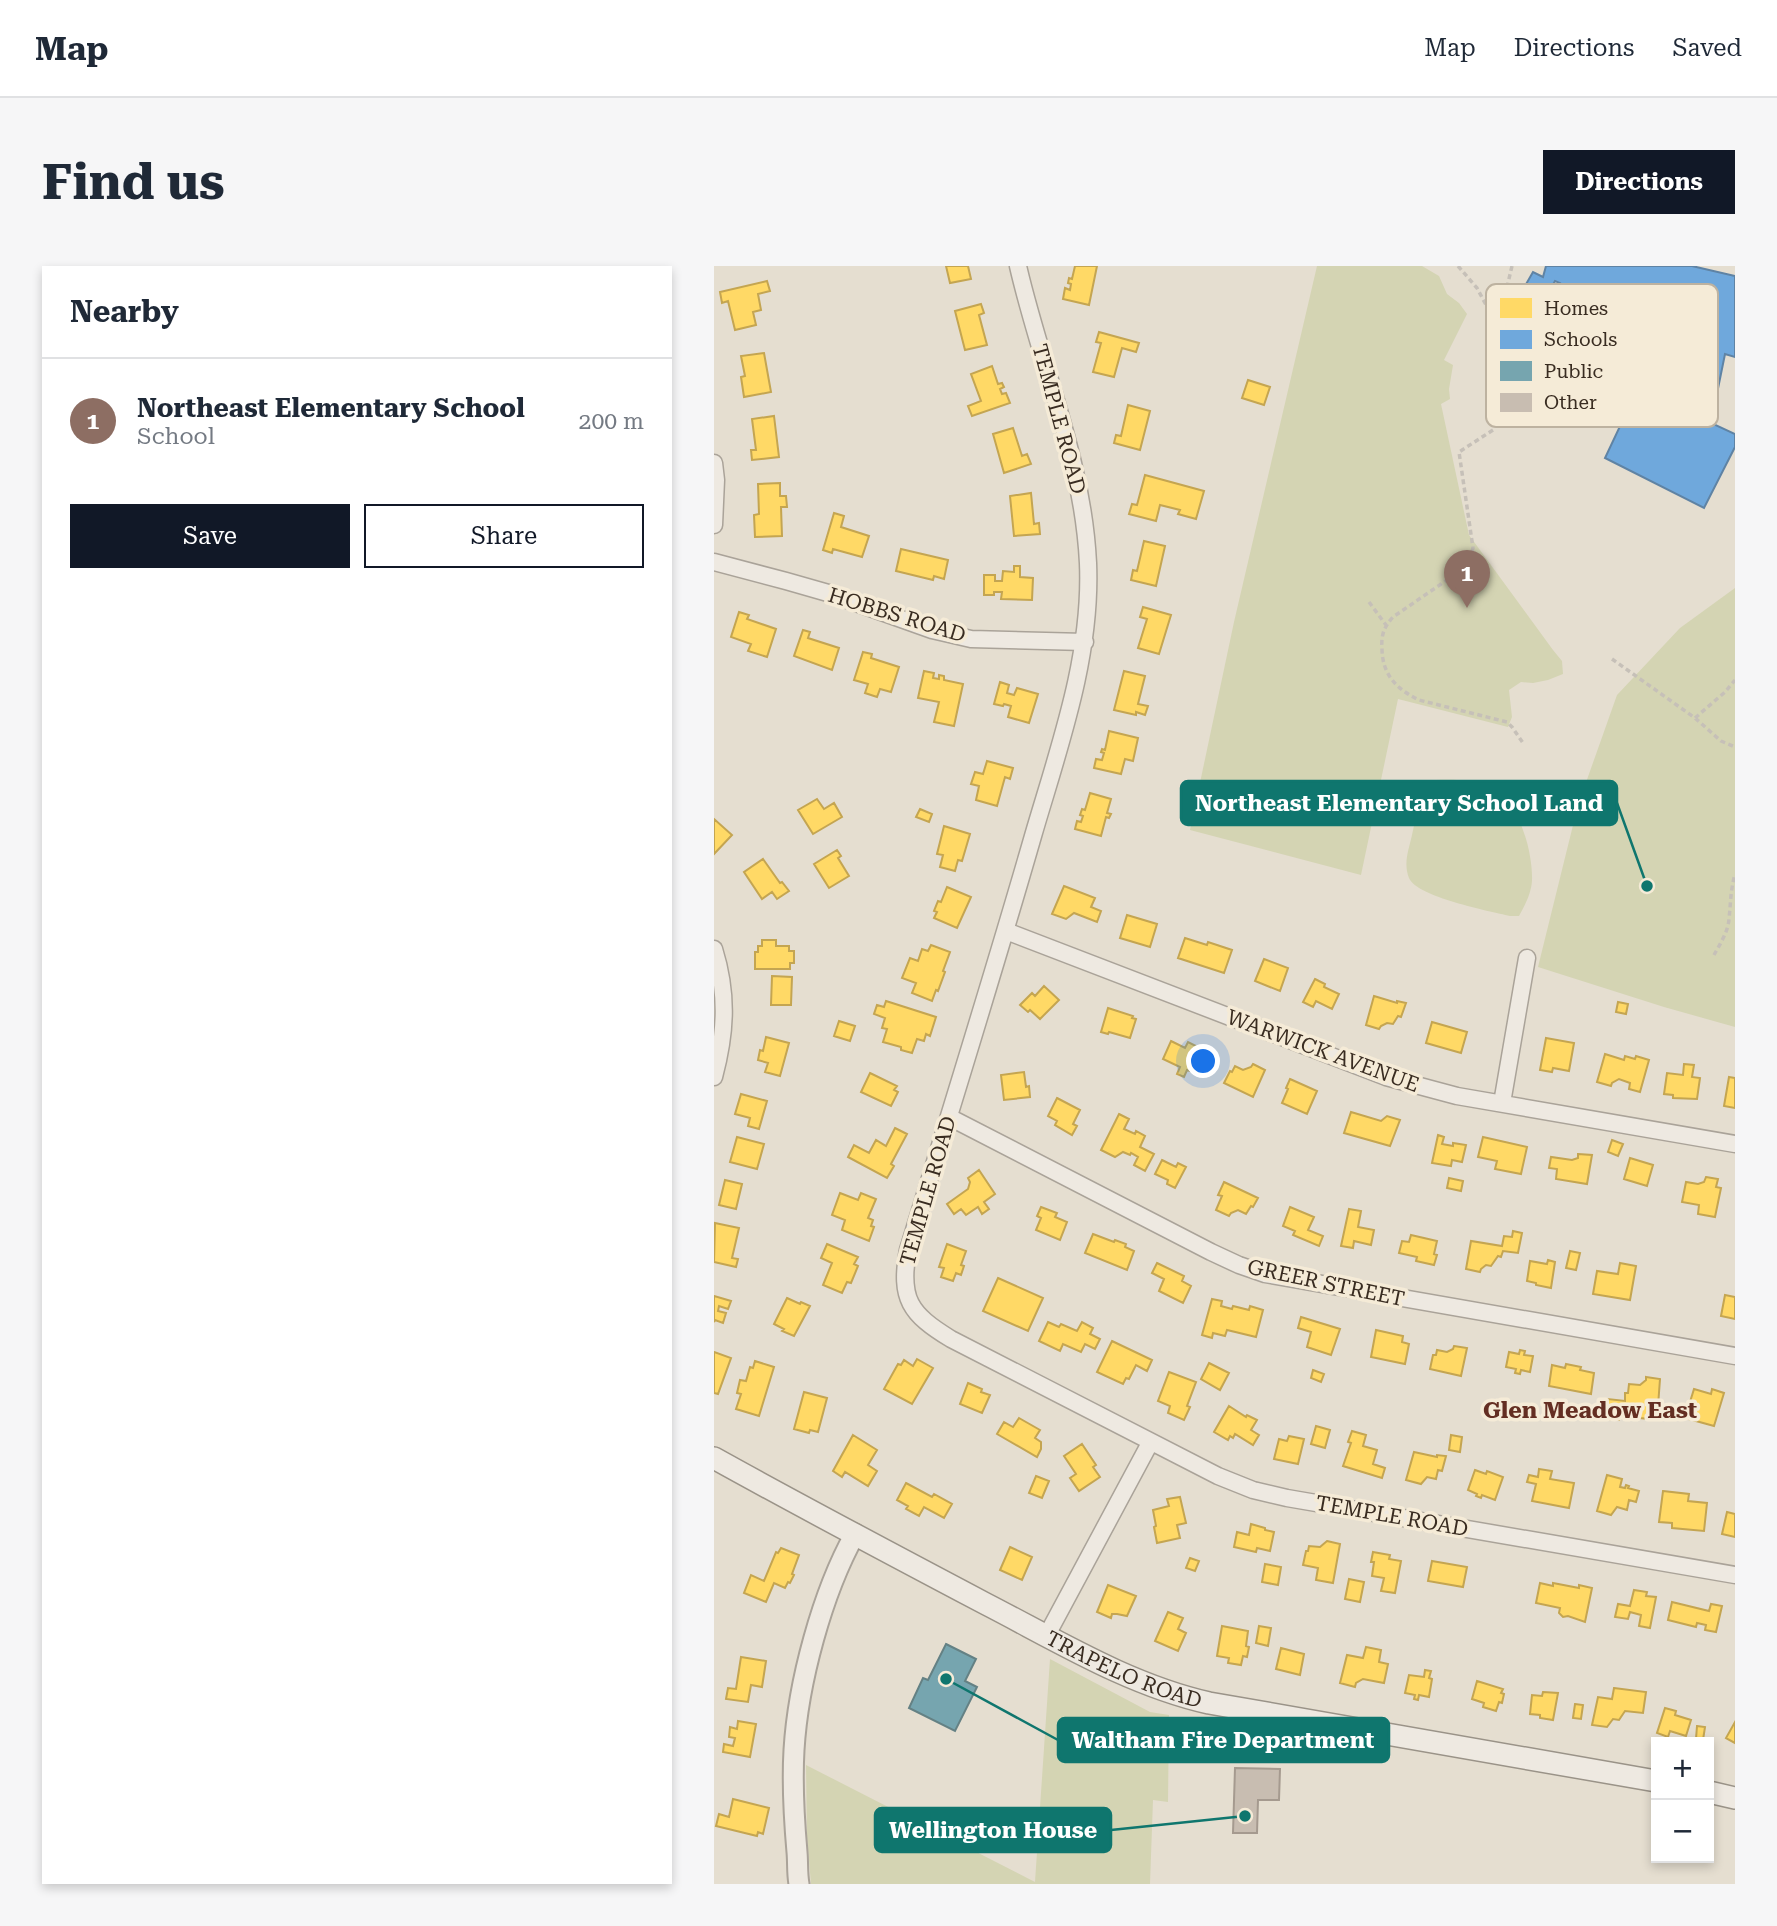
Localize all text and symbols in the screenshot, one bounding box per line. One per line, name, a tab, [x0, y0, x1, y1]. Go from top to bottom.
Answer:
text: Map	[35, 29, 109, 68]
text: Map	[1424, 34, 1476, 62]
text: Directions	[1514, 34, 1634, 62]
text: Saved	[1672, 34, 1742, 62]
button: Directions	[1543, 150, 1735, 214]
text: Find us	[42, 154, 225, 211]
legend	[1486, 284, 1718, 427]
text: Nearby	[70, 294, 179, 329]
text: Homes	[1544, 297, 1608, 320]
text: Schools	[1544, 328, 1617, 351]
street label: TEMPLE ROAD	[1027, 341, 1091, 497]
text: Public	[1544, 360, 1603, 383]
text: Other	[1544, 391, 1597, 414]
text: Northeast Elementary School	[137, 393, 525, 423]
text: 1	[87, 408, 99, 435]
text: 200 m	[579, 408, 644, 435]
text: School	[137, 423, 215, 450]
button: Save	[70, 504, 350, 568]
button: Share	[364, 504, 644, 568]
pin: 1	[1444, 550, 1490, 608]
street label: HOBBS ROAD	[825, 583, 969, 647]
callout: Northeast Elementary School Land	[1181, 781, 1617, 825]
text: Northeast Elementary School Land	[1195, 790, 1603, 817]
street label: WARWICK AVENUE	[1223, 1005, 1423, 1097]
your location	[1186, 1044, 1220, 1078]
street label: TEMPLE ROAD	[895, 1114, 961, 1268]
street label: GREER STREET	[1245, 1255, 1407, 1311]
district label: Glen Meadow East	[1483, 1397, 1697, 1424]
street label: TEMPLE ROAD	[1314, 1491, 1470, 1541]
street label: TRAPELO ROAD	[1042, 1626, 1204, 1713]
callout: Waltham Fire Department	[1058, 1718, 1389, 1762]
text: Waltham Fire Department	[1072, 1727, 1374, 1754]
map controls	[1651, 1737, 1714, 1863]
button: +	[1651, 1737, 1714, 1800]
button: −	[1651, 1800, 1714, 1863]
callout: Wellington House	[875, 1808, 1111, 1852]
text: Wellington House	[889, 1817, 1097, 1844]

